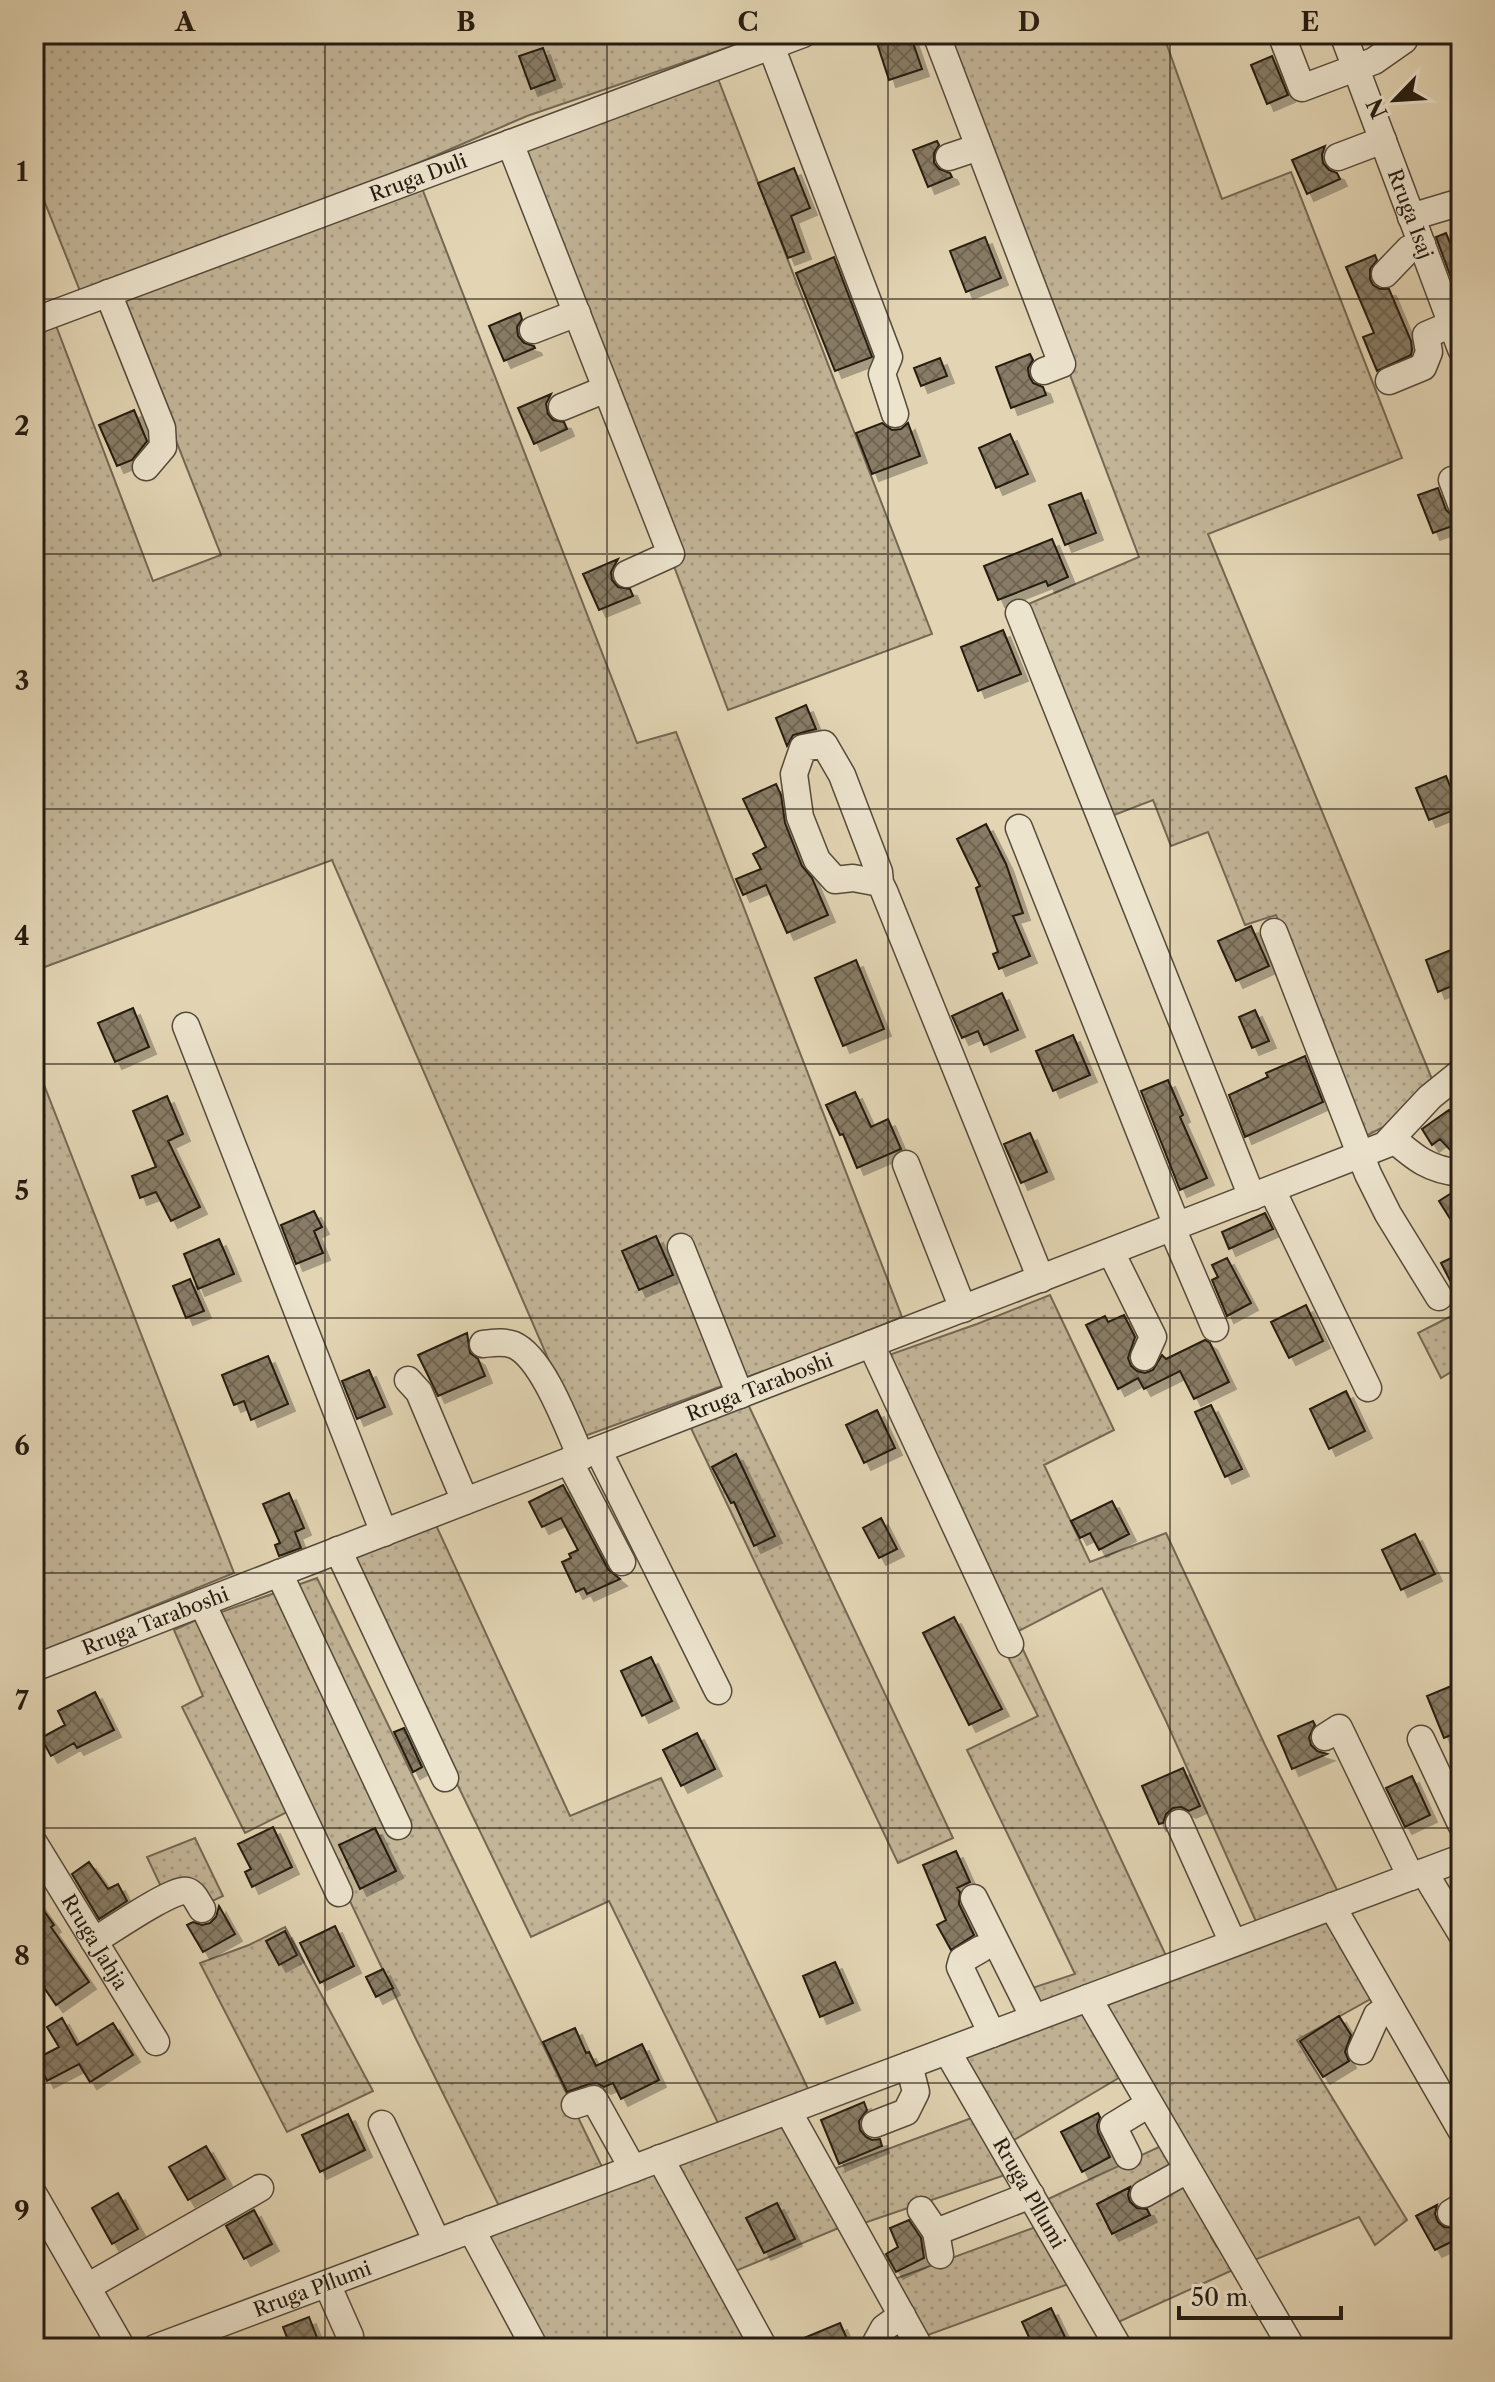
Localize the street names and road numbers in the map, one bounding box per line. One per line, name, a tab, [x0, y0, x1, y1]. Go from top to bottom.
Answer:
street label: Rruga Duli	[366, 149, 470, 207]
street label: Rruga Isaj	[1383, 166, 1438, 262]
street label: Rruga Taraboshi	[683, 1348, 836, 1426]
street label: Rruga Taraboshi	[79, 1582, 232, 1660]
street label: Rruga Jahja	[56, 1890, 133, 1994]
street label: Rruga Pllumi	[988, 2133, 1071, 2252]
street label: Rruga Pllumi	[250, 2256, 374, 2322]

